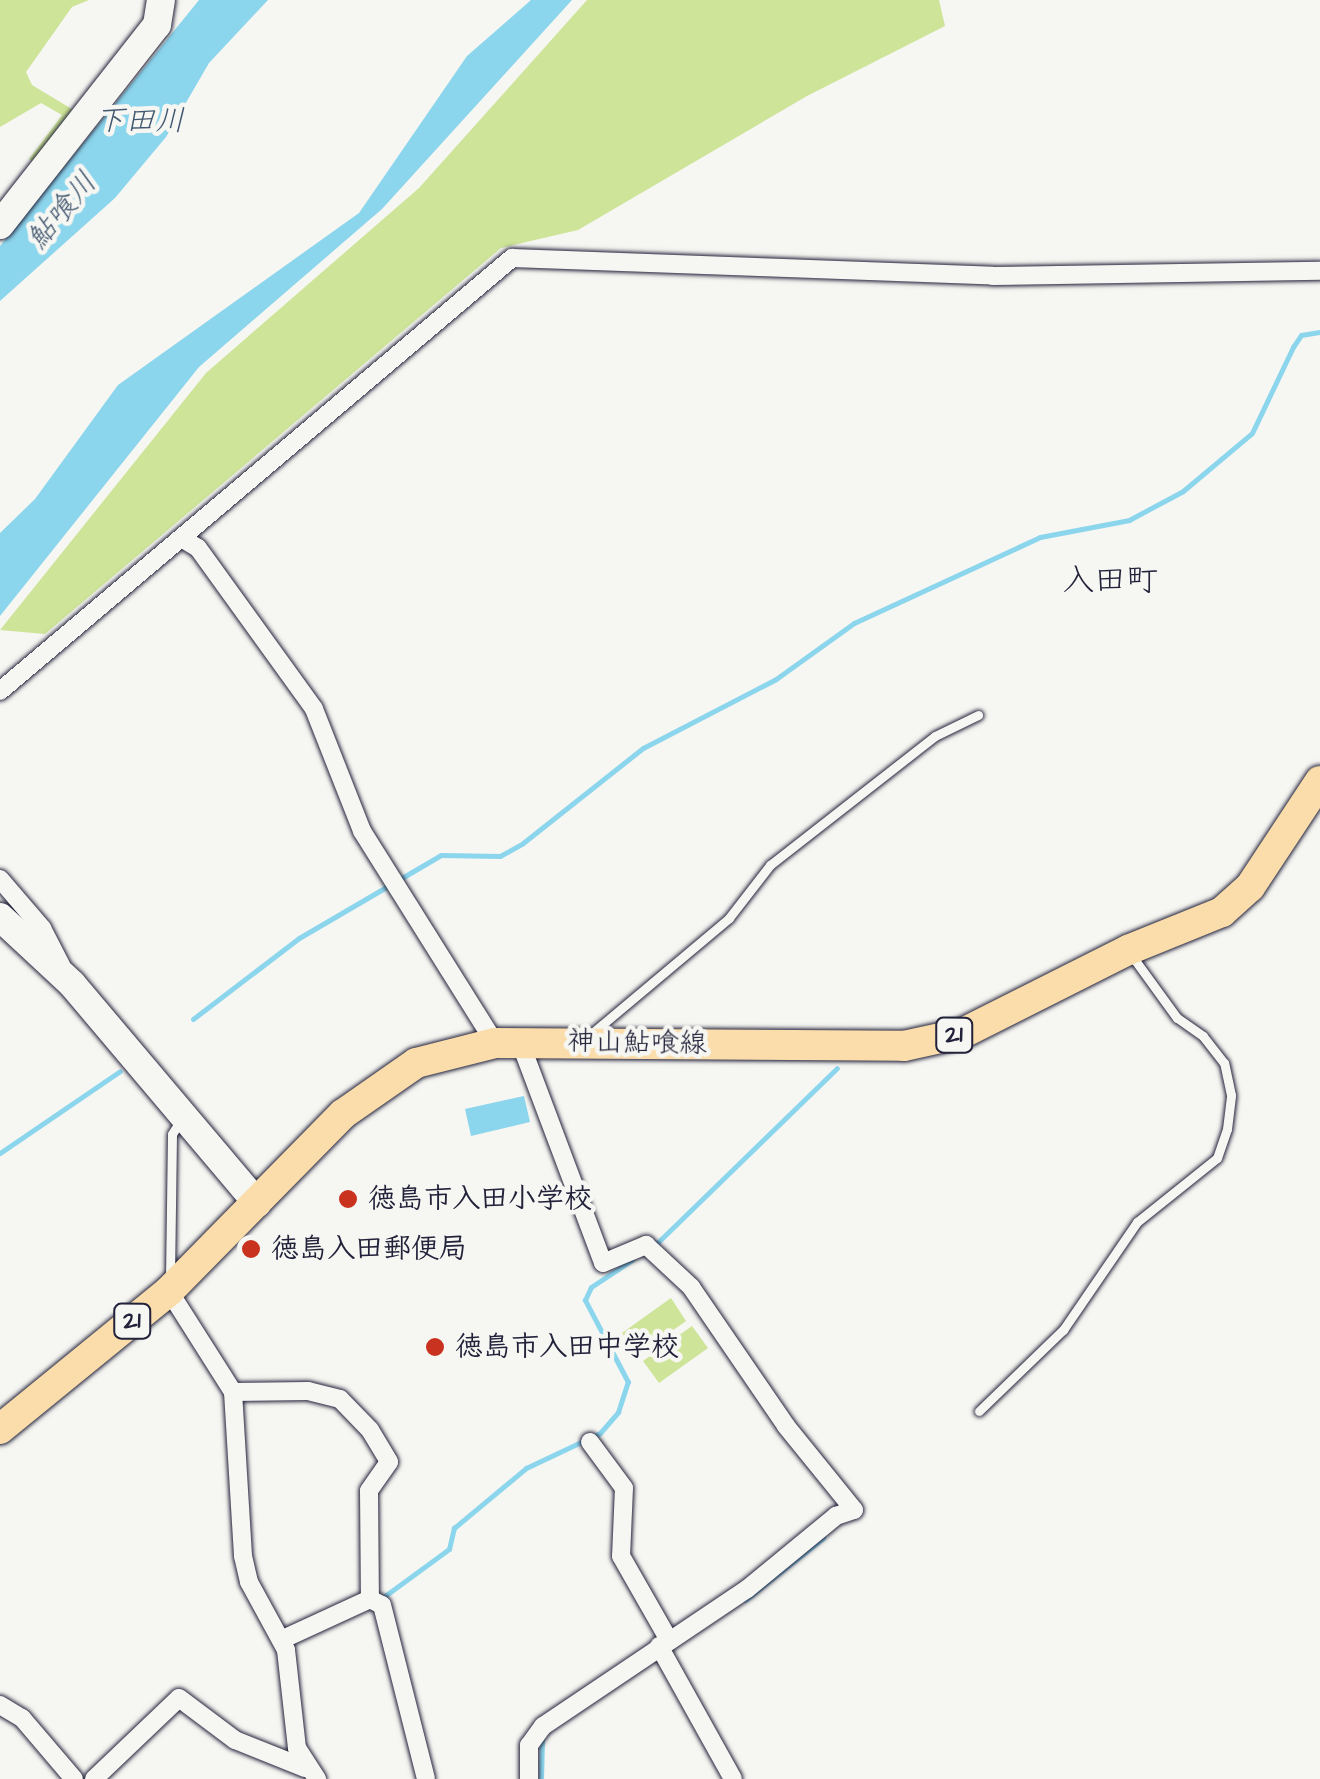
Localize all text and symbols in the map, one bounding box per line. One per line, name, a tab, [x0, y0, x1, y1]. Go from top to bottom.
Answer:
water label: 下田川	[95, 103, 185, 139]
water label: 鮎喰川	[19, 165, 105, 257]
district label: 入田町	[1062, 562, 1158, 600]
road number: 21	[934, 1015, 974, 1055]
street label: 神山鮎喰線	[567, 1025, 707, 1061]
place label: 徳島市入田小学校	[368, 1182, 592, 1216]
marker: 徳島市入田小学校	[337, 1188, 359, 1210]
place label: 徳島入田郵便局	[271, 1232, 467, 1266]
marker: 徳島入田郵便局	[240, 1238, 262, 1260]
road number: 21	[112, 1301, 152, 1341]
place label: 徳島市入田中学校	[455, 1330, 679, 1364]
marker: 徳島市入田中学校	[424, 1336, 446, 1358]

